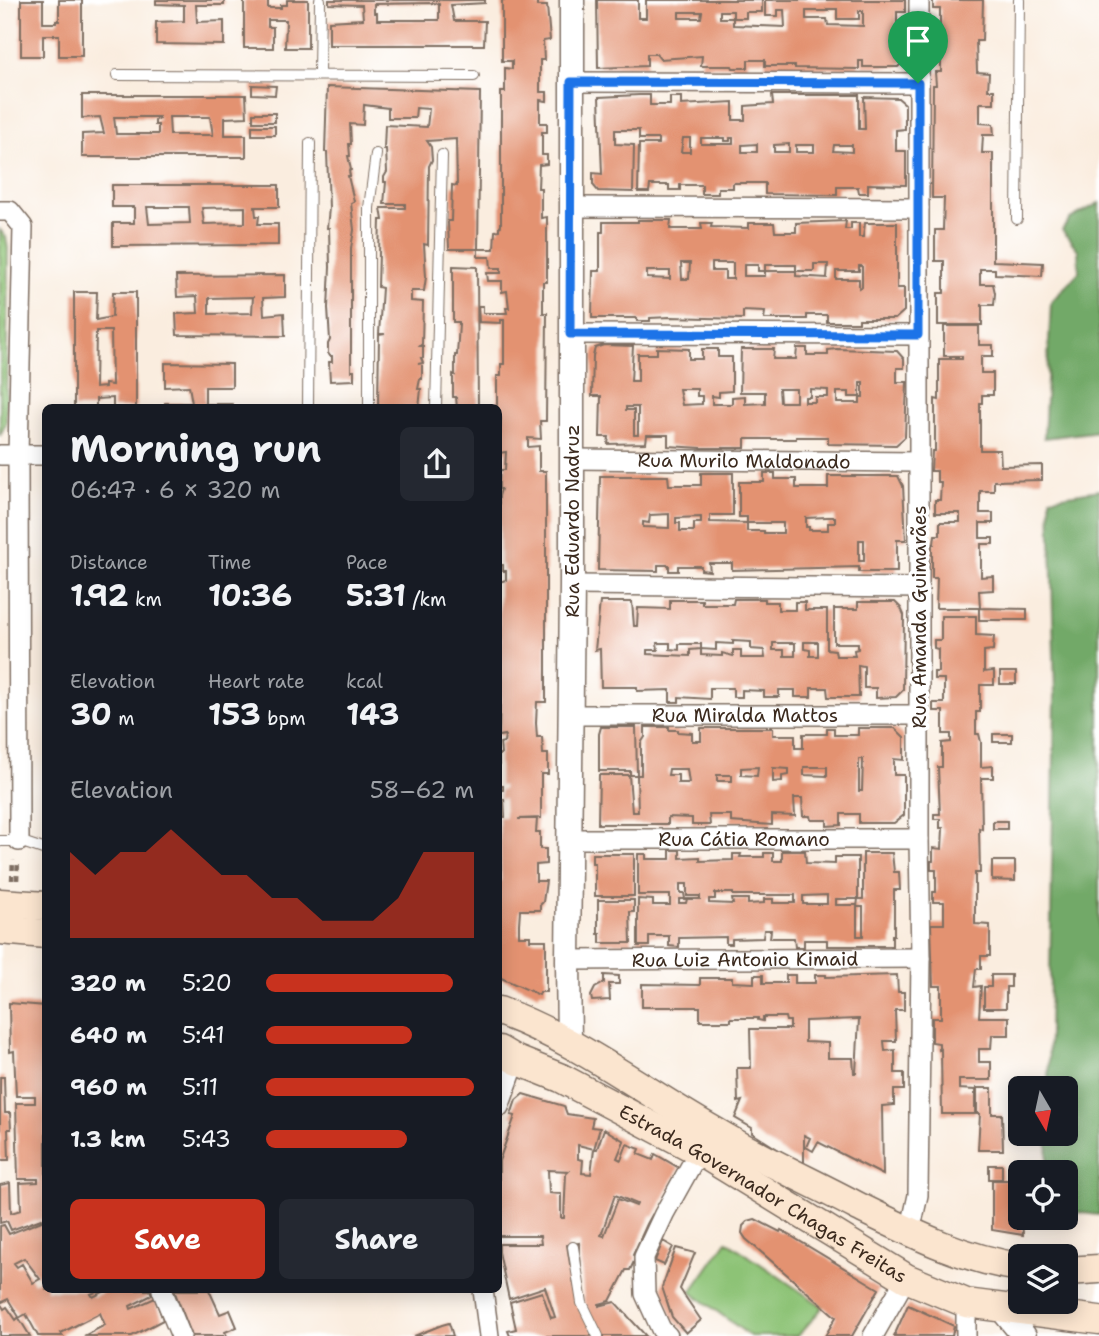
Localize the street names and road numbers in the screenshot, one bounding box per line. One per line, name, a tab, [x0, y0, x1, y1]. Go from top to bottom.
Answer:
street label: Rua Eduardo Nadruz	[560, 424, 585, 618]
street label: Rua Murilo Maldonado	[637, 448, 851, 474]
street label: Rua Amanda Guimarães	[907, 505, 932, 729]
street label: Rua Miralda Mattos	[652, 703, 838, 728]
street label: Rua Cátia Romano	[658, 827, 830, 852]
street label: Rua Luiz Antonio Kimaid	[632, 946, 858, 973]
street label: Estrada Governador Chagas Freitas	[614, 1099, 912, 1289]

